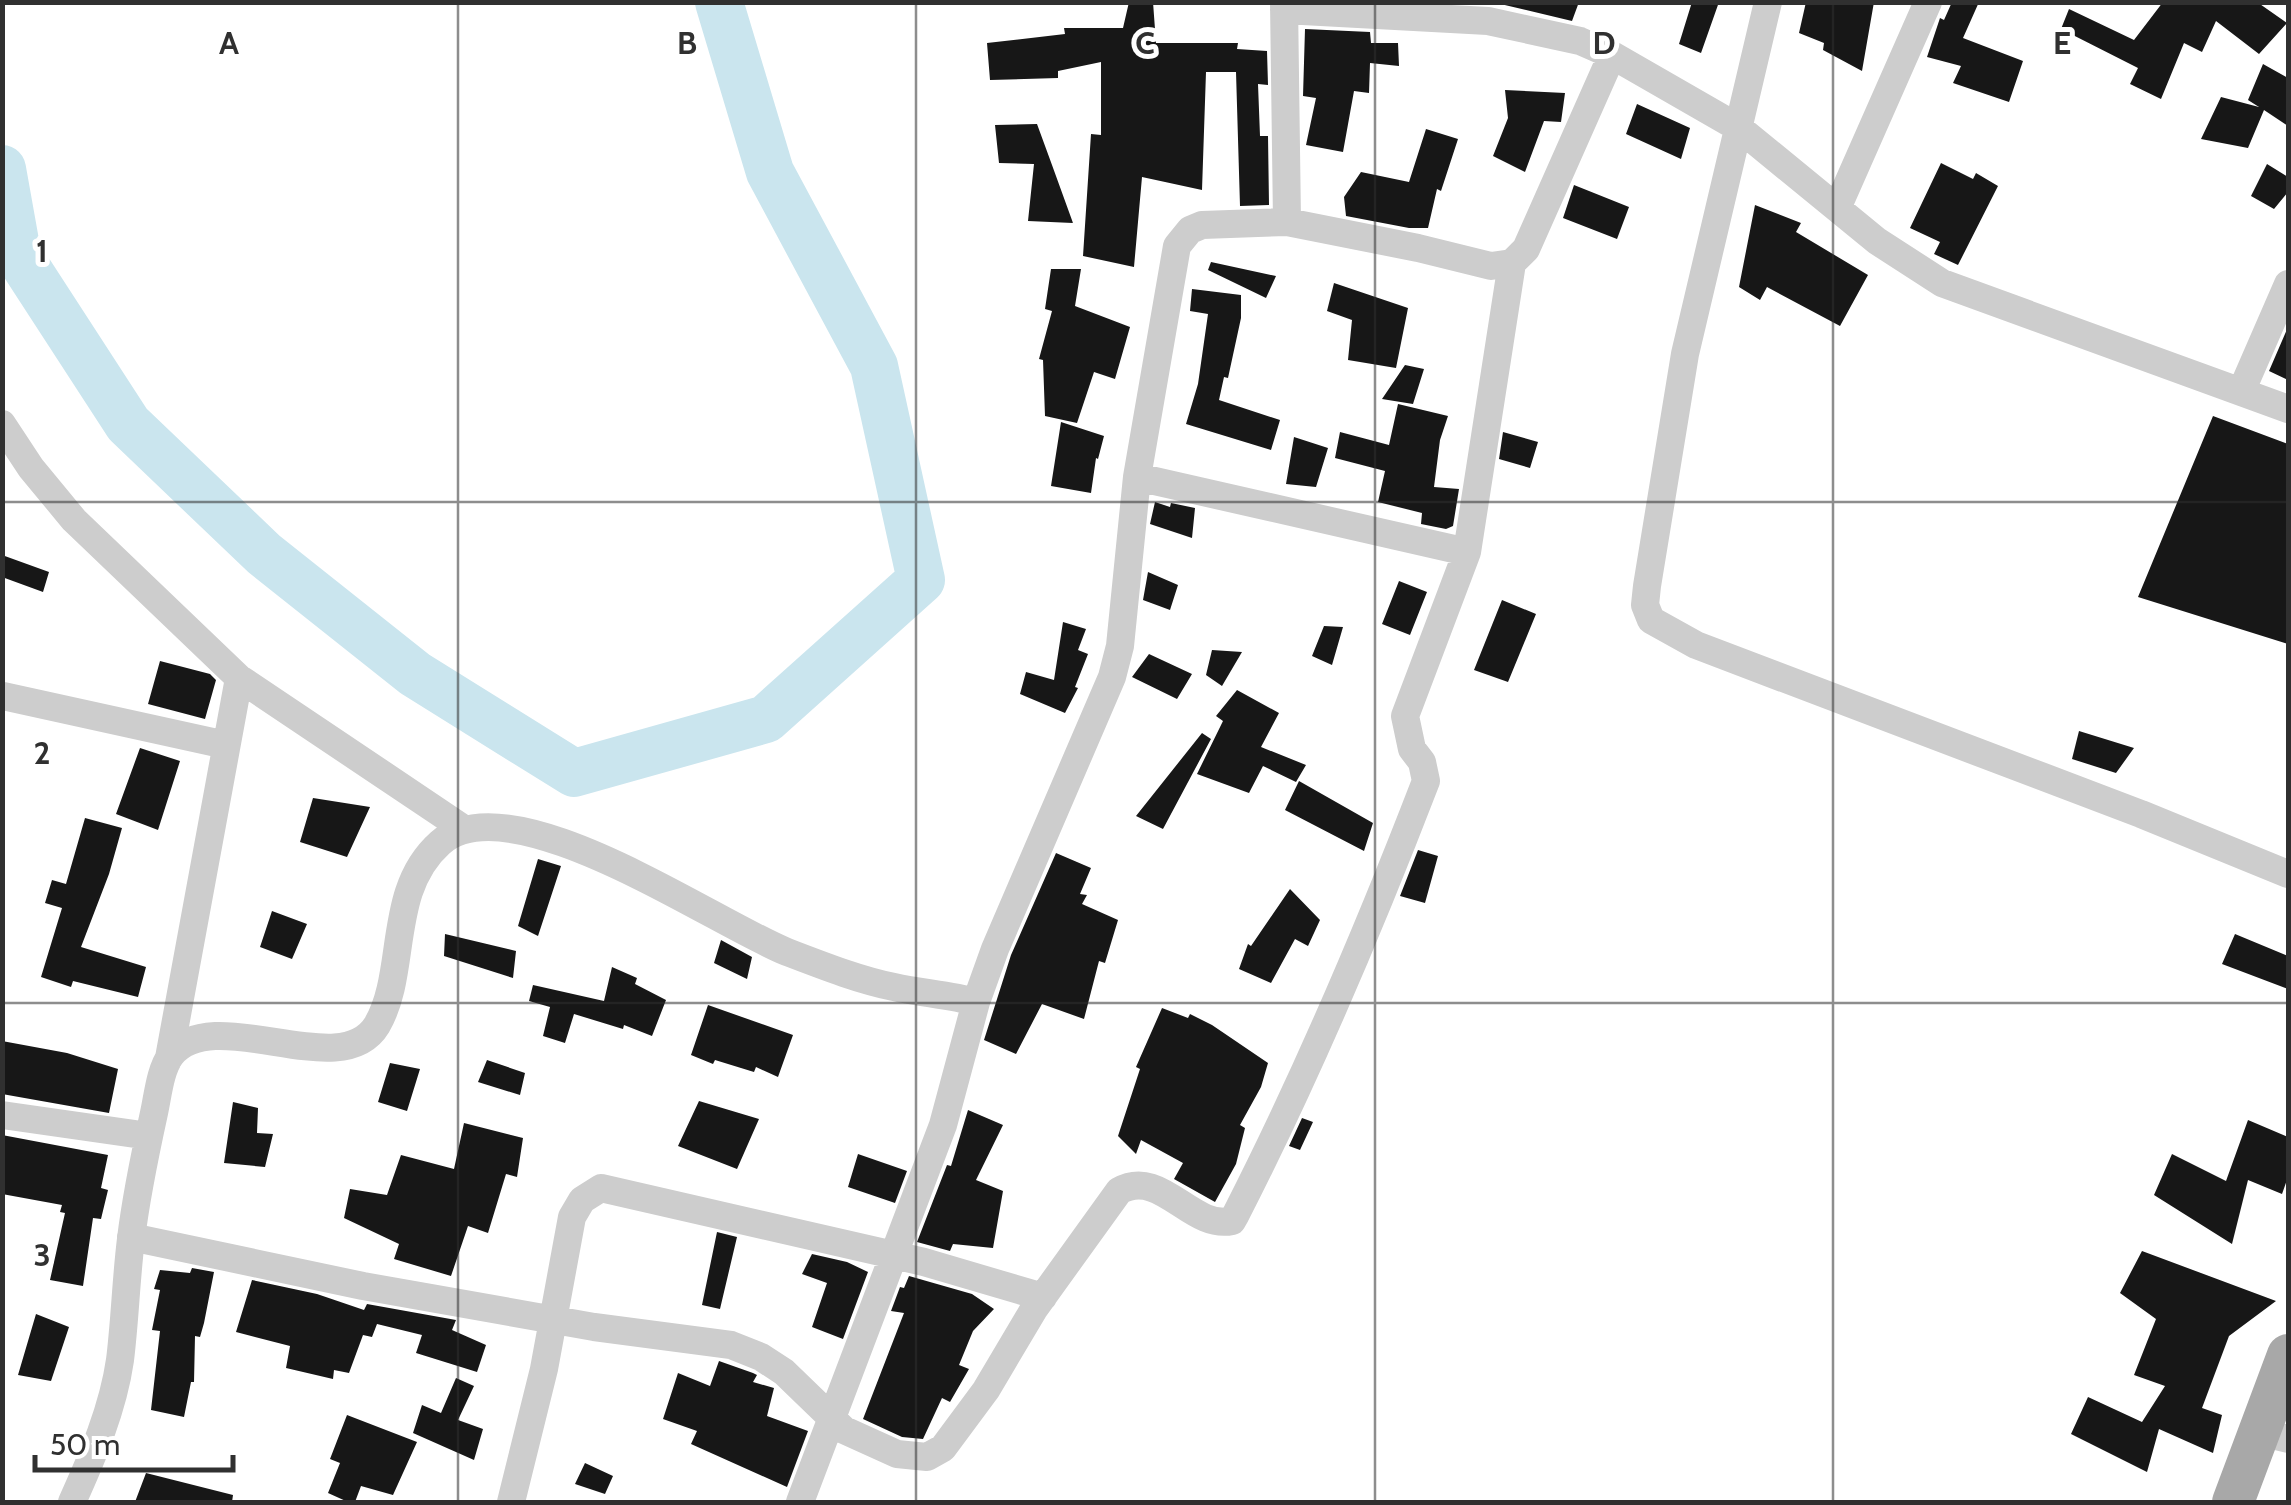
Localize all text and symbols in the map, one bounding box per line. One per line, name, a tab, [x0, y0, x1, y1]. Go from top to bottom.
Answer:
text: A	[219, 23, 239, 62]
text: B	[677, 23, 697, 62]
text: C	[1135, 23, 1155, 62]
text: D	[1592, 23, 1616, 62]
text: E	[2053, 23, 2071, 62]
text: 1	[36, 231, 48, 270]
text: 2	[34, 733, 50, 772]
text: 3	[33, 1235, 51, 1274]
scale bar	[35, 1410, 232, 1472]
text: 50 m	[50, 1426, 120, 1463]

